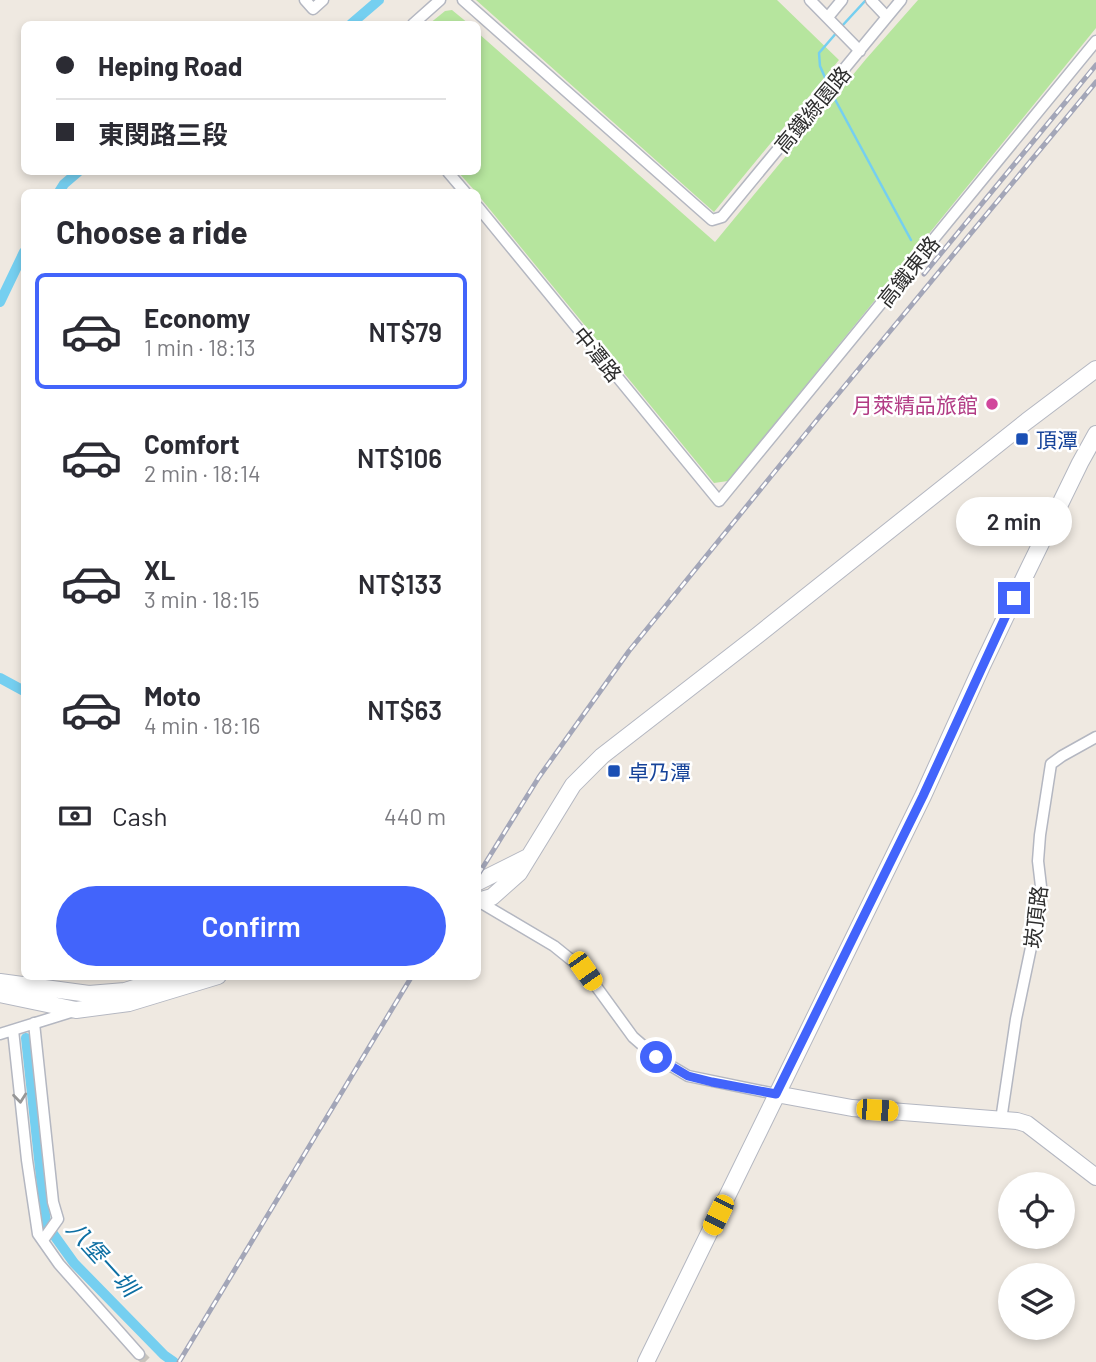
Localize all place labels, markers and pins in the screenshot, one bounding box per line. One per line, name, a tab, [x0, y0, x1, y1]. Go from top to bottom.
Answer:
place label: 月萊精品旅館	[852, 392, 978, 417]
marker: 月萊精品旅館	[984, 396, 1000, 412]
place label: 頂潭	[1036, 427, 1078, 452]
marker: 頂潭	[1014, 431, 1030, 447]
place label: 卓乃潭	[628, 759, 691, 784]
marker: 卓乃潭	[606, 763, 622, 779]

